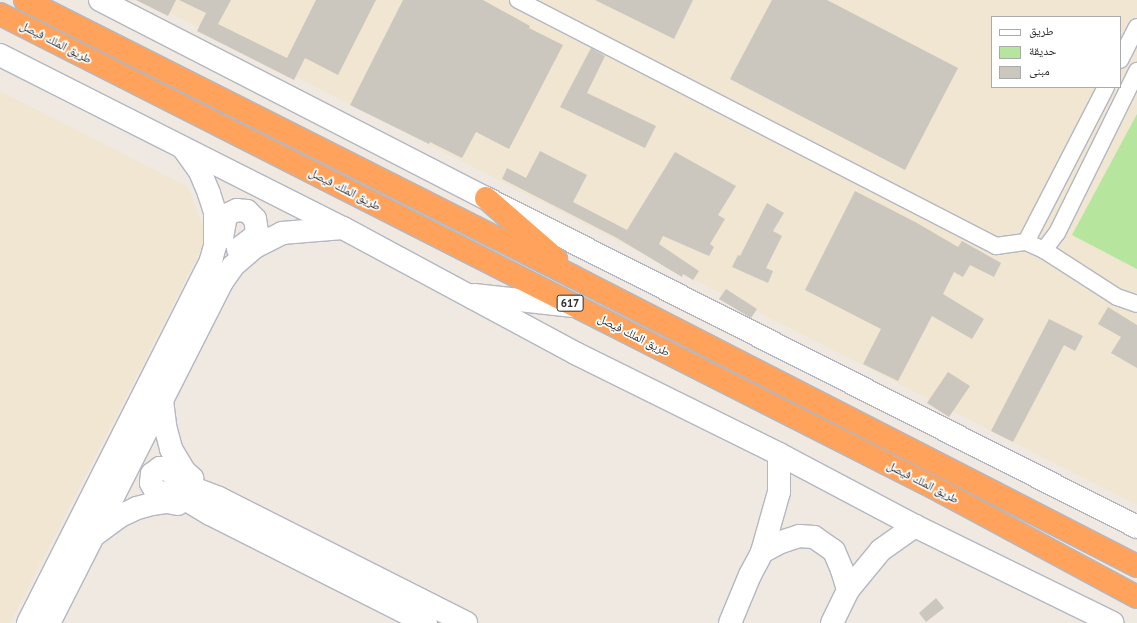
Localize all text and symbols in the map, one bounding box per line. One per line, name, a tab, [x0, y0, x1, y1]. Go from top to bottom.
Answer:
legend	[991, 16, 1121, 88]
street label: طريق الملك فيصل	[18, 18, 94, 66]
text: طريق	[1029, 23, 1054, 38]
text: حديقة	[1029, 43, 1057, 58]
text: مبنى	[1029, 63, 1050, 78]
street label: طريق الملك فيصل	[307, 165, 383, 213]
road number: 617	[556, 294, 584, 312]
street label: طريق الملك فيصل	[596, 311, 672, 359]
street label: طريق الملك فيصل	[885, 458, 961, 506]

